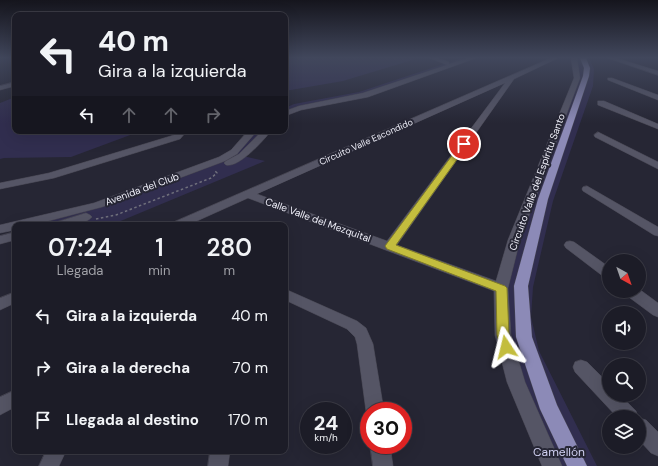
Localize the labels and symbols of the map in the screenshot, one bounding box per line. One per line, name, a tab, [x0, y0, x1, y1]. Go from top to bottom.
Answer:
street label: Circuito Valle del Espíritu Santo	[506, 112, 568, 252]
street label: Circuito Valle Escondido	[317, 116, 415, 168]
pin	[447, 127, 481, 161]
street label: Avenida del Club	[103, 170, 181, 208]
street label: Calle Valle del Mezquital	[263, 195, 373, 245]
north arrow	[602, 254, 646, 298]
position arrow	[485, 326, 527, 368]
speed limit sign: 30	[360, 402, 412, 454]
park label: Camellón	[533, 444, 585, 460]

